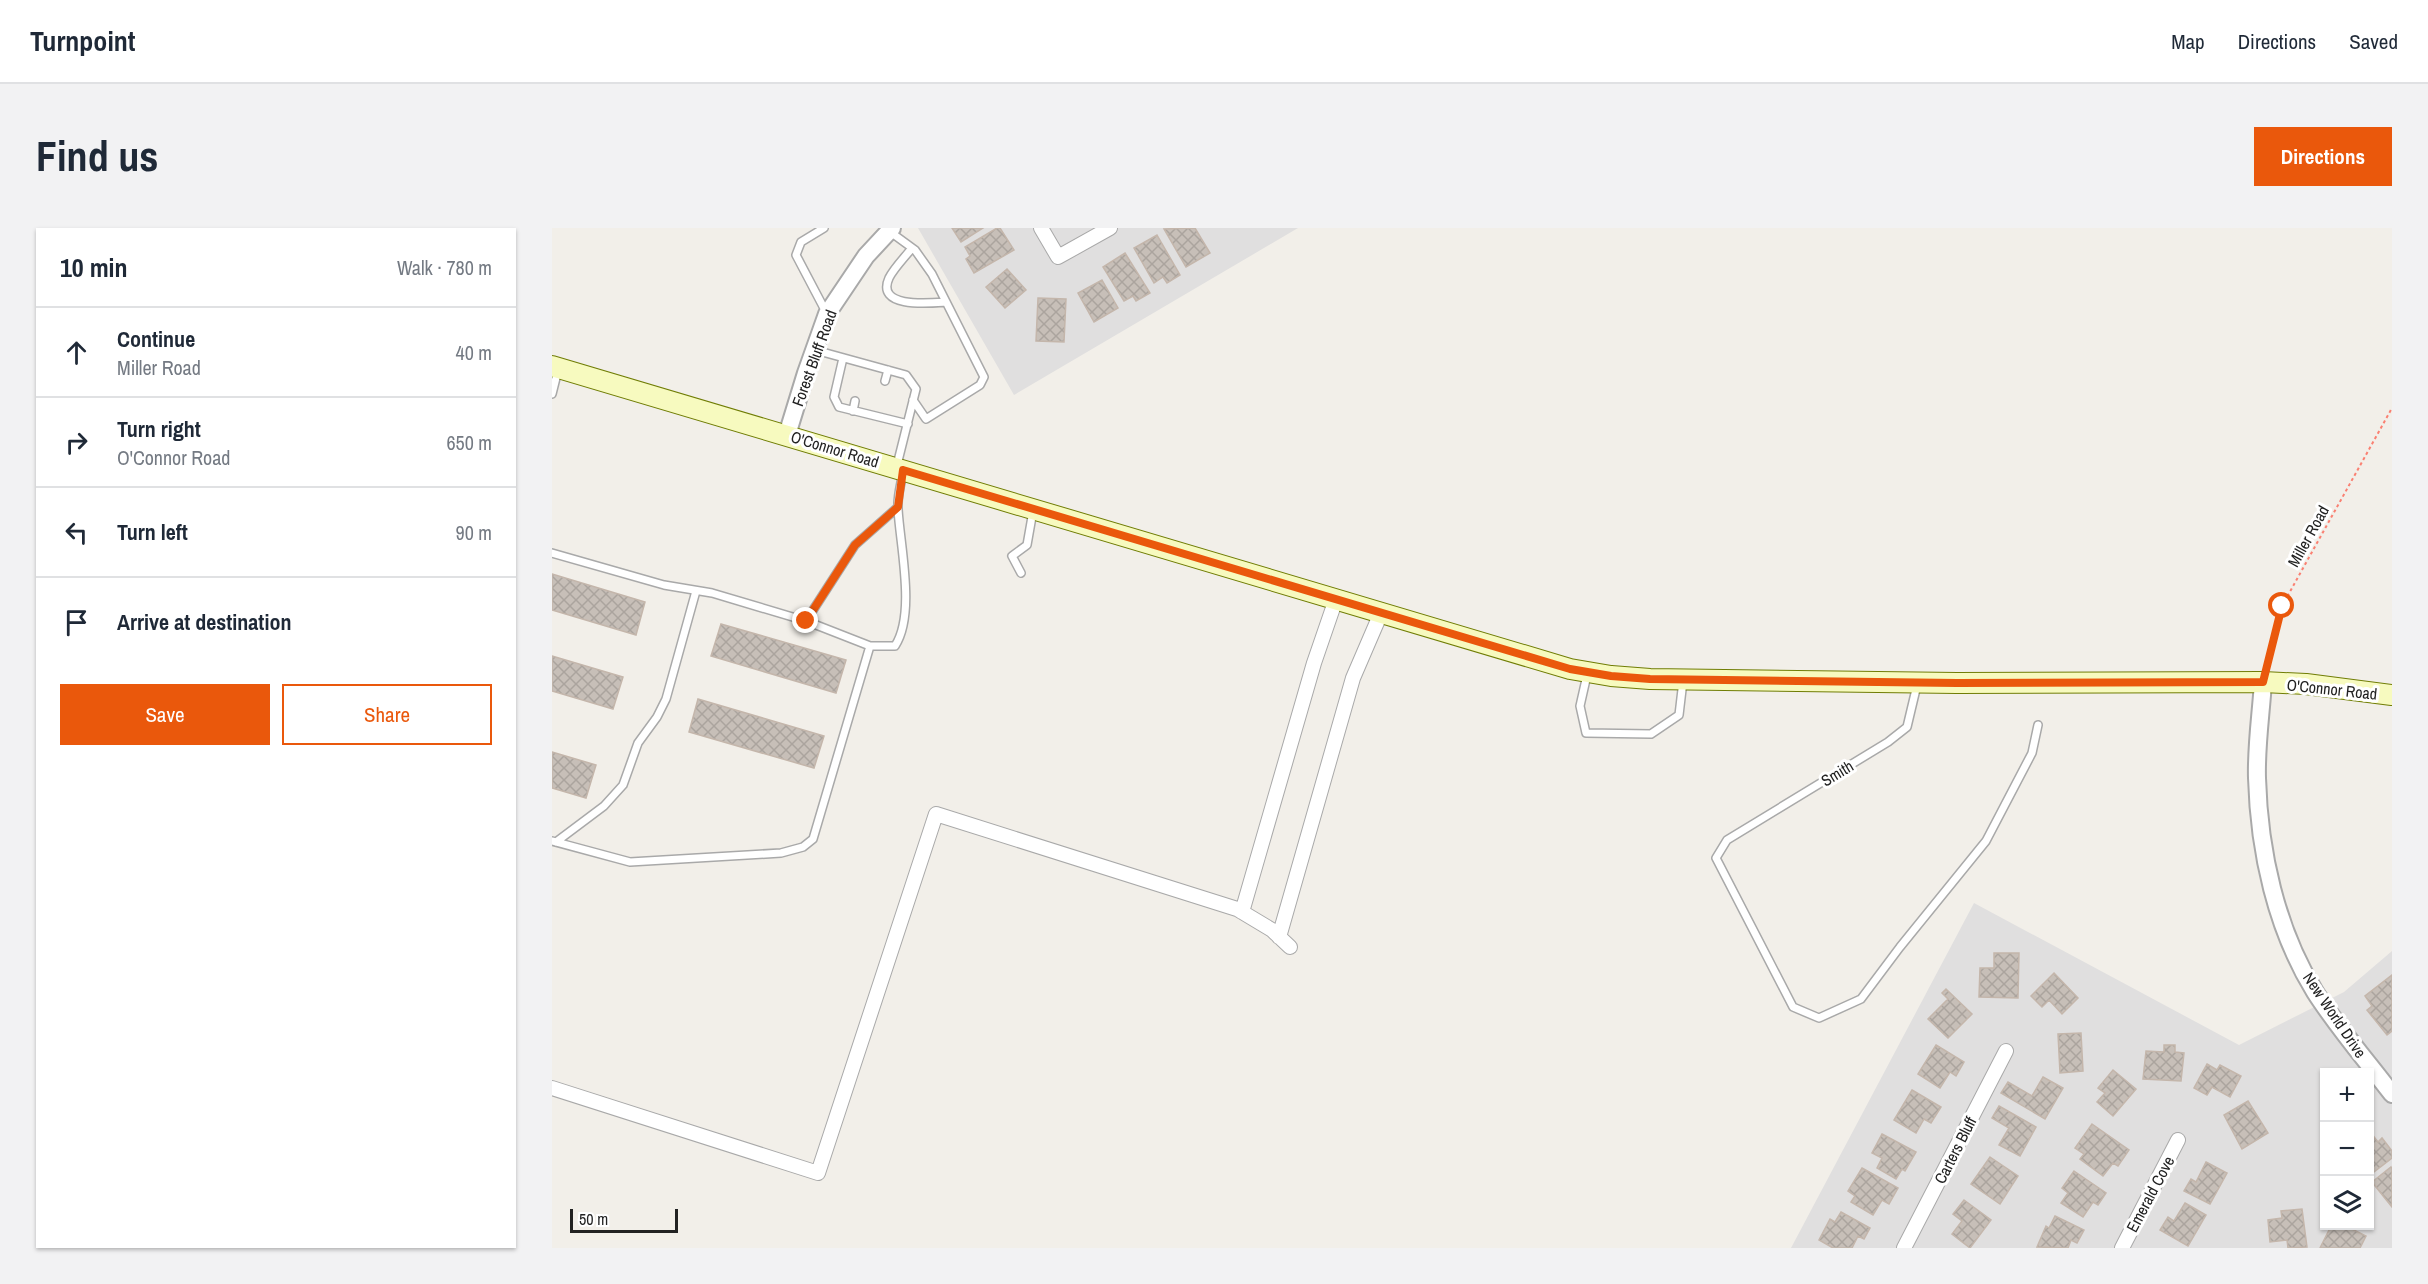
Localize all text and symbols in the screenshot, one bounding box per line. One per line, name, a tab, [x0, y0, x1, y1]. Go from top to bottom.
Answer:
text: Turnpoint	[30, 22, 135, 60]
text: Map	[2171, 27, 2205, 56]
text: Directions	[2238, 27, 2316, 56]
text: Saved	[2349, 27, 2398, 56]
button: Directions	[2254, 127, 2392, 186]
text: Find us	[36, 128, 158, 184]
text: 10 min	[60, 250, 128, 285]
text: Walk · 780 m	[397, 254, 492, 281]
street label: Forest Bluff Road	[786, 307, 842, 409]
text: Continue	[117, 324, 195, 354]
icon: ahead	[60, 336, 93, 369]
text: 40 m	[456, 339, 492, 366]
text: Miller Road	[117, 354, 201, 381]
text: Turn right	[117, 414, 201, 444]
street label: O'Connor Road	[788, 425, 882, 473]
icon: right	[60, 426, 93, 459]
text: 650 m	[446, 429, 492, 456]
text: O'Connor Road	[117, 444, 230, 471]
street label: Miller Road	[2282, 501, 2334, 571]
icon: left	[60, 516, 93, 549]
text: Turn left	[117, 517, 188, 547]
text: 90 m	[456, 519, 492, 546]
route start	[2268, 592, 2294, 618]
icon: arrive	[60, 606, 93, 639]
text: Arrive at destination	[117, 607, 291, 637]
route end	[792, 607, 818, 633]
street label: O'Connor Road	[2286, 673, 2378, 705]
button: Save	[60, 684, 270, 745]
button: Share	[282, 684, 492, 745]
street label: Smith	[1817, 755, 1857, 791]
street label: New World Drive	[2298, 968, 2372, 1062]
map controls	[2320, 1068, 2374, 1230]
button: +	[2320, 1068, 2374, 1122]
street label: Carters Bluff	[1929, 1112, 1982, 1187]
button: −	[2320, 1122, 2374, 1176]
street label: Emerald Cove	[2121, 1152, 2179, 1236]
button: layers	[2320, 1176, 2374, 1230]
scale bar	[570, 1206, 678, 1234]
text: 50 m	[579, 1208, 608, 1230]

